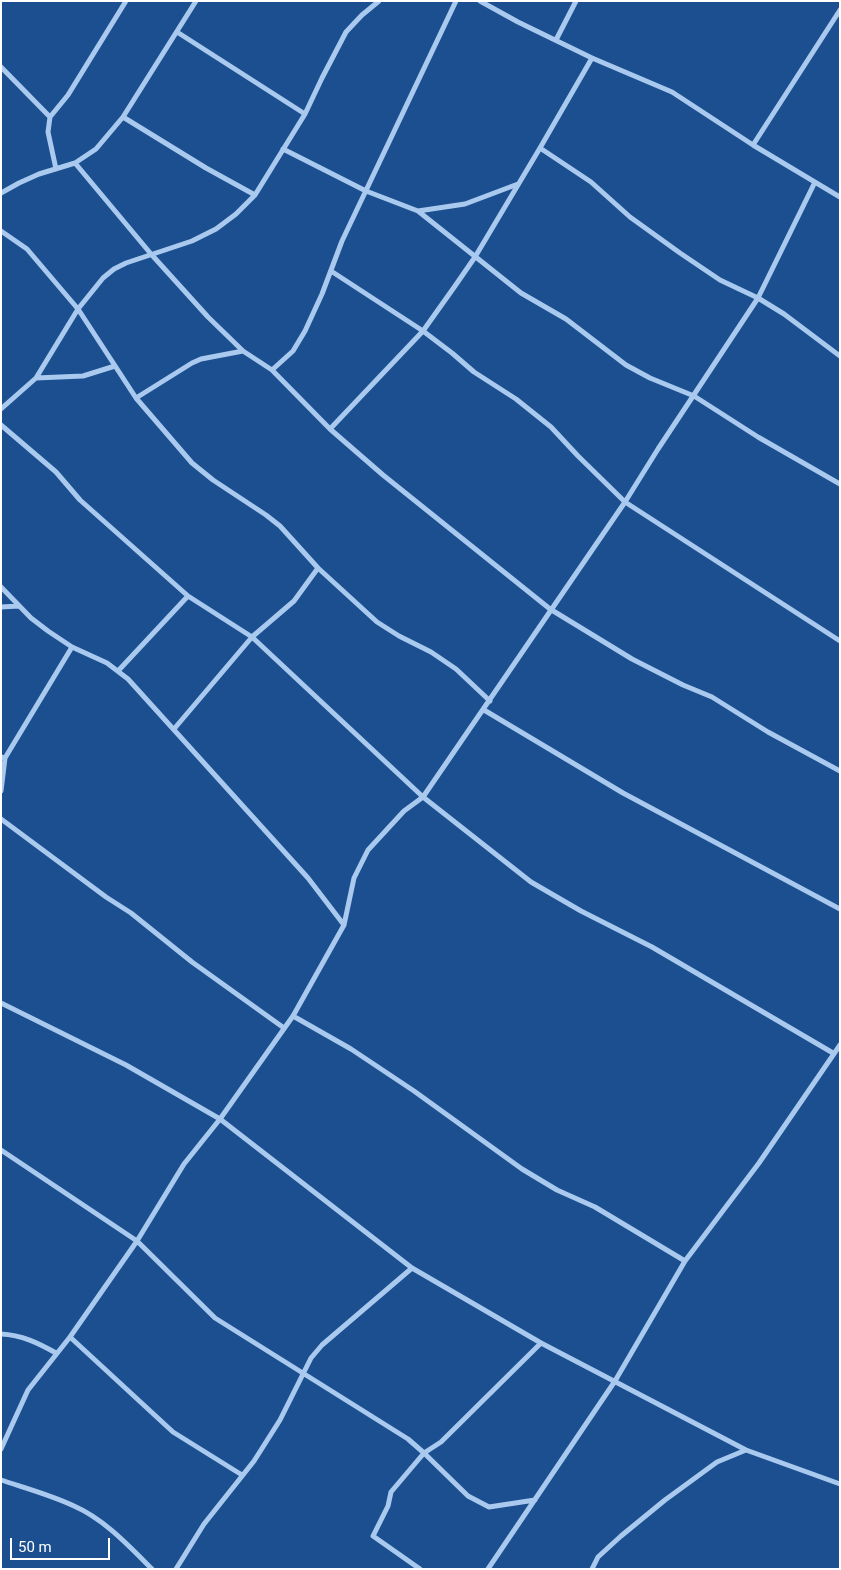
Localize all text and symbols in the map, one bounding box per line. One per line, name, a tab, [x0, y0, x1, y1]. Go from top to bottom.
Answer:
scale bar	[12, 1528, 112, 1560]
text: 50 m	[18, 1538, 52, 1556]

